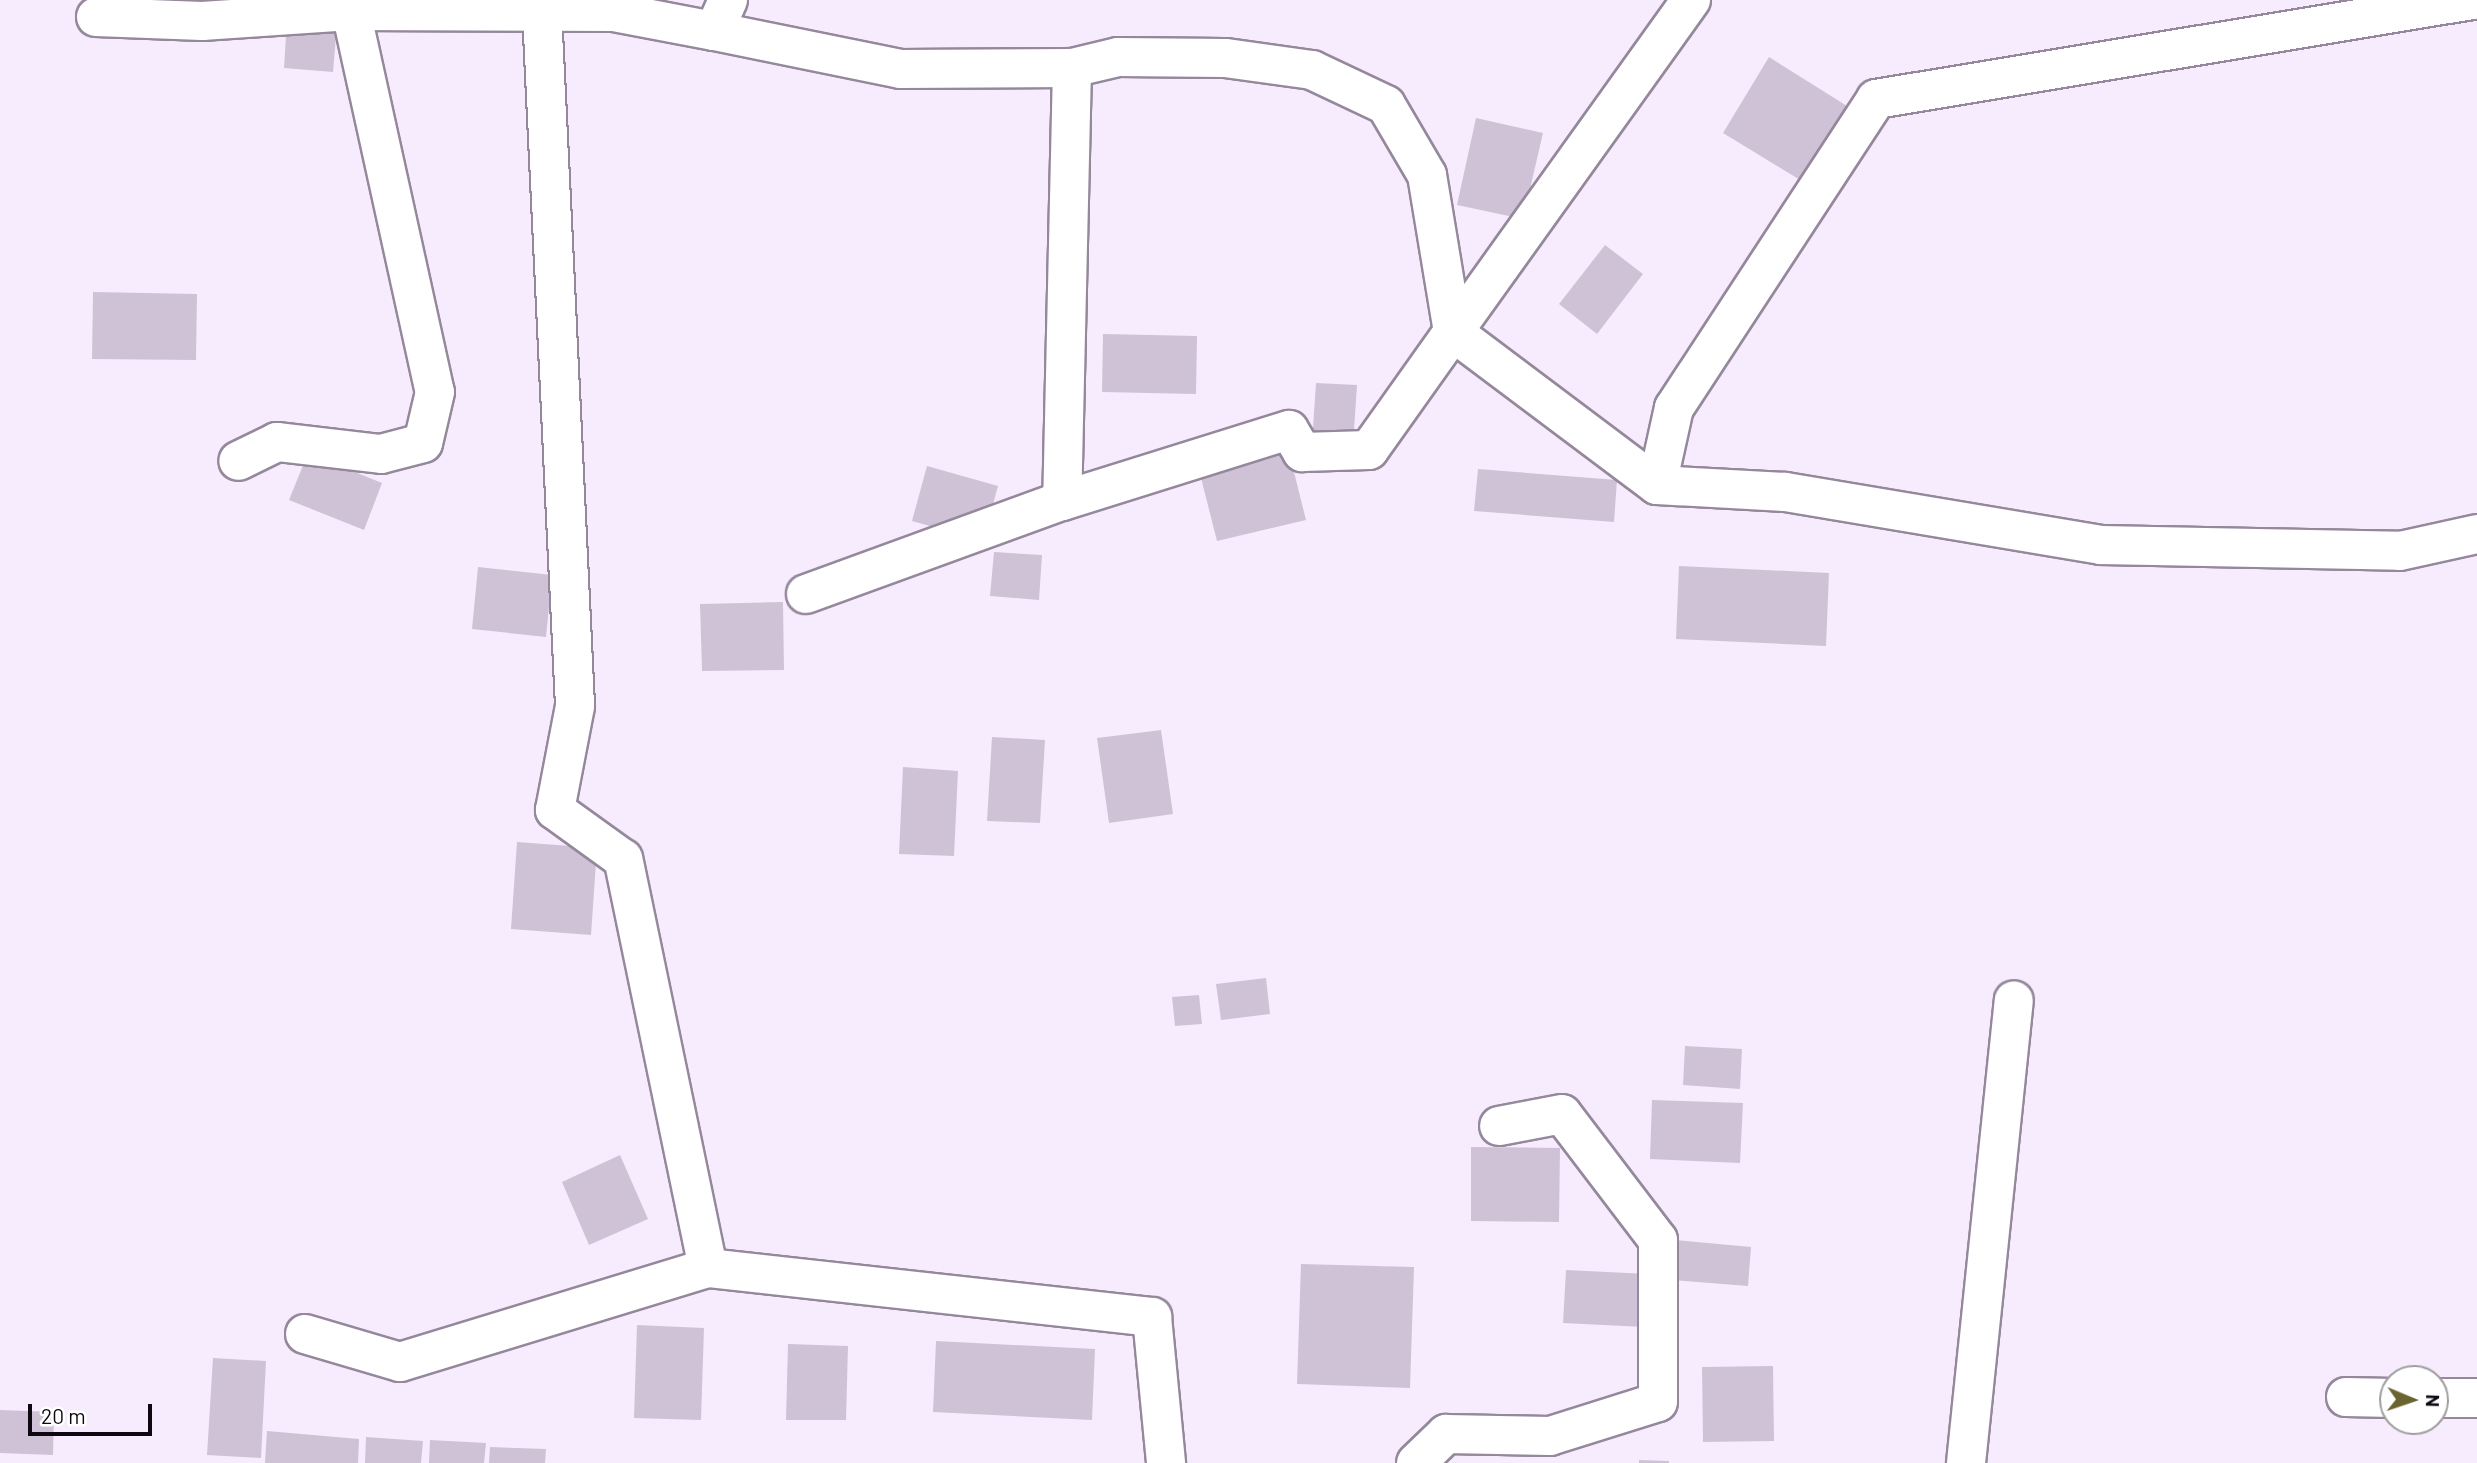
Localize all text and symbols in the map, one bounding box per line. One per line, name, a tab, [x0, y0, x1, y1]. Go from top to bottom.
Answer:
north arrow	[2379, 1365, 2449, 1435]
scale bar	[32, 1390, 156, 1434]
text: N	[2422, 1394, 2445, 1407]
text: 20 m	[41, 1403, 86, 1428]

